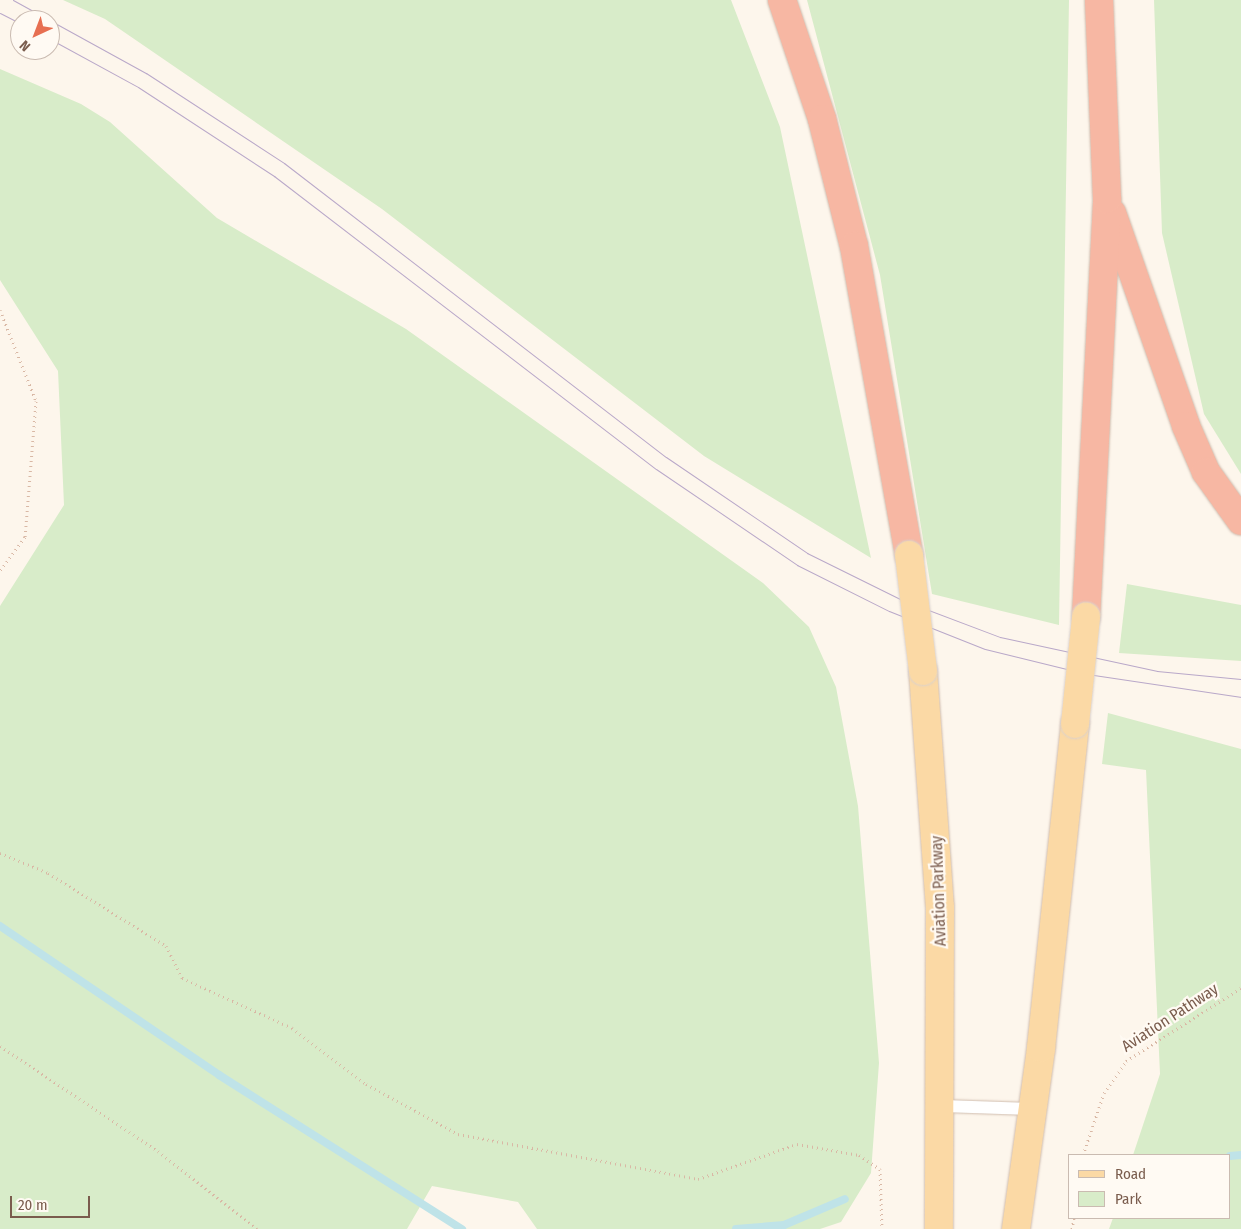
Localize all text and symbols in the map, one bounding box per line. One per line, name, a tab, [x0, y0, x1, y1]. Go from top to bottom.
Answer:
north arrow	[10, 10, 60, 60]
text: N	[16, 37, 34, 55]
street label: Aviation Parkway	[927, 835, 951, 947]
street label: Aviation Pathway	[1118, 980, 1222, 1056]
legend	[1068, 1154, 1231, 1219]
text: Road	[1115, 1165, 1146, 1183]
scale bar	[12, 1186, 92, 1218]
text: Park	[1115, 1190, 1142, 1208]
text: 20 m	[18, 1196, 48, 1214]

